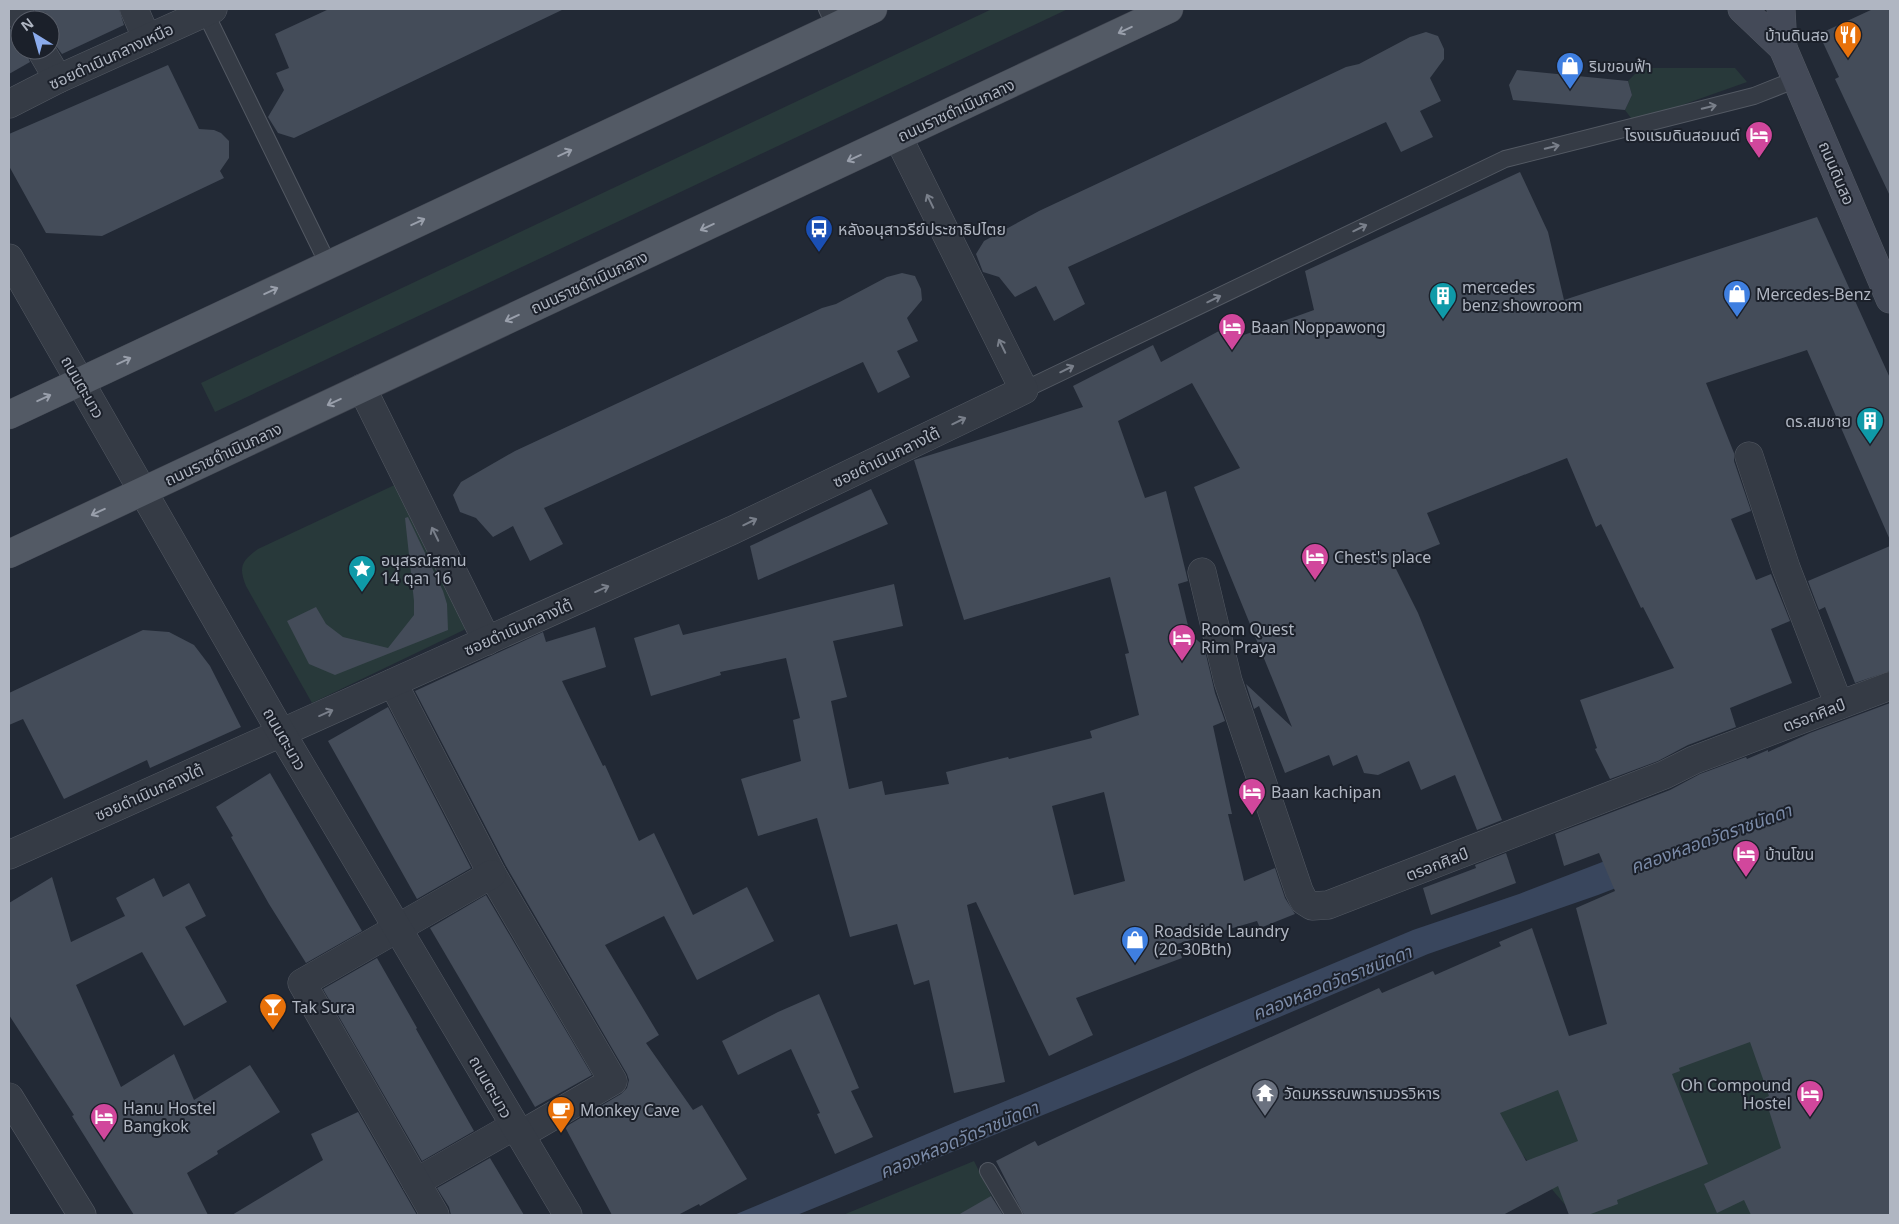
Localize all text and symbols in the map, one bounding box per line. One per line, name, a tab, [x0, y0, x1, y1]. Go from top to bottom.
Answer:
north arrow	[10, 10, 60, 60]
text: N	[17, 13, 37, 35]
street label: ซอยดำเนินกลางเหนือ	[45, 17, 177, 95]
restaurant icon: บ้านดินสอ	[1833, 20, 1863, 59]
place label: บ้านดินสอ	[1765, 24, 1829, 46]
one-way arrow	[1118, 25, 1133, 35]
shop icon: ริมขอบฟ้า	[1555, 51, 1585, 90]
place label: ริมขอบฟ้า	[1589, 55, 1652, 77]
street label: ถนนราชดำเนินกลาง	[894, 73, 1018, 147]
one-way arrow	[1701, 102, 1717, 111]
hotel icon: โรงแรมดินสอมนต์	[1744, 120, 1774, 159]
place label: โรงแรมดินสอมนต์	[1624, 124, 1740, 146]
street label: ถนนดินสอ	[1814, 138, 1860, 208]
one-way arrow	[1543, 142, 1559, 151]
one-way arrow	[557, 148, 572, 157]
one-way arrow	[847, 153, 862, 163]
one-way arrow	[925, 194, 934, 209]
bus stop icon: หลังอนุสาวรีย์ประชาธิปไตย	[804, 214, 834, 253]
one-way arrow	[410, 217, 425, 226]
place label: หลังอนุสาวรีย์ประชาธิปไตย	[838, 218, 1006, 240]
one-way arrow	[700, 222, 715, 232]
one-way arrow	[1352, 223, 1367, 232]
street label: ถนนราชดำเนินกลาง	[527, 245, 651, 319]
place label: mercedes benz showroom	[1462, 276, 1583, 316]
shop icon: Mercedes-Benz	[1722, 279, 1752, 318]
building icon: mercedes benz showroom	[1428, 281, 1458, 320]
place label: Mercedes-Benz	[1756, 283, 1871, 305]
one-way arrow	[263, 286, 278, 295]
one-way arrow	[1206, 293, 1221, 303]
hotel icon: Baan Noppawong	[1217, 312, 1247, 351]
one-way arrow	[505, 314, 520, 323]
place label: Baan Noppawong	[1251, 316, 1386, 338]
one-way arrow	[997, 339, 1007, 354]
street label: ถนนตะนาว	[56, 352, 110, 422]
one-way arrow	[116, 356, 131, 365]
one-way arrow	[1060, 364, 1075, 374]
one-way arrow	[36, 393, 51, 403]
one-way arrow	[326, 397, 341, 407]
building icon: ดร.สมชาย	[1855, 406, 1885, 445]
place label: ดร.สมชาย	[1785, 410, 1851, 432]
one-way arrow	[951, 416, 966, 425]
street label: ถนนราชดำเนินกลาง	[161, 417, 285, 491]
street label: ซอยดำเนินกลางใต้	[829, 422, 943, 492]
one-way arrow	[91, 507, 106, 517]
one-way arrow	[742, 517, 757, 526]
one-way arrow	[429, 527, 439, 542]
hotel icon: Chest's place	[1300, 542, 1330, 581]
place label: Chest's place	[1334, 546, 1431, 568]
place label: อนุสรณ์สถาน 14 ตุลา 16	[381, 549, 467, 589]
place icon: อนุสรณ์สถาน 14 ตุลา 16	[347, 554, 377, 593]
one-way arrow	[594, 584, 609, 594]
street label: ซอยดำเนินกลางใต้	[460, 593, 576, 661]
place label: Room Quest Rim Praya	[1201, 618, 1295, 658]
hotel icon: Room Quest Rim Praya	[1167, 623, 1197, 662]
street label: ตรอกศิลป์	[1779, 693, 1849, 737]
street label: ถนนตะนาว	[258, 704, 312, 774]
one-way arrow	[318, 708, 333, 718]
street label: ซอยดำเนินกลางใต้	[91, 758, 207, 826]
hotel icon: Baan kachipan	[1237, 777, 1267, 816]
place label: Baan kachipan	[1271, 781, 1381, 803]
water label: คลองหลอดวัดราชนัดดา	[1627, 797, 1795, 878]
hotel icon: บ้านโขน	[1731, 839, 1761, 878]
street label: ตรอกศิลป์	[1402, 842, 1472, 886]
place label: บ้านโขน	[1765, 843, 1814, 865]
place label: Roadside Laundry (20-30Bth)	[1154, 920, 1290, 960]
shop icon: Roadside Laundry (20-30Bth)	[1120, 925, 1150, 964]
water label: คลองหลอดวัดราชนัดดา	[1248, 939, 1416, 1025]
bar icon: Tak Sura	[258, 992, 288, 1031]
place label: Tak Sura	[292, 996, 355, 1018]
street label: ถนนตะนาว	[464, 1052, 518, 1122]
place label: Oh Compound Hostel	[1681, 1074, 1791, 1114]
temple icon: วัดมหรรณพารามวรวิหาร	[1250, 1078, 1280, 1117]
hotel icon: Oh Compound Hostel	[1795, 1079, 1825, 1118]
place label: วัดมหรรณพารามวรวิหาร	[1284, 1082, 1440, 1104]
cafe icon: Monkey Cave	[546, 1095, 576, 1134]
water label: คลองหลอดวัดราชนัดดา	[876, 1095, 1042, 1183]
place label: Hanu Hostel Bangkok	[123, 1097, 216, 1137]
place label: Monkey Cave	[580, 1099, 680, 1121]
hotel icon: Hanu Hostel Bangkok	[89, 1102, 119, 1141]

